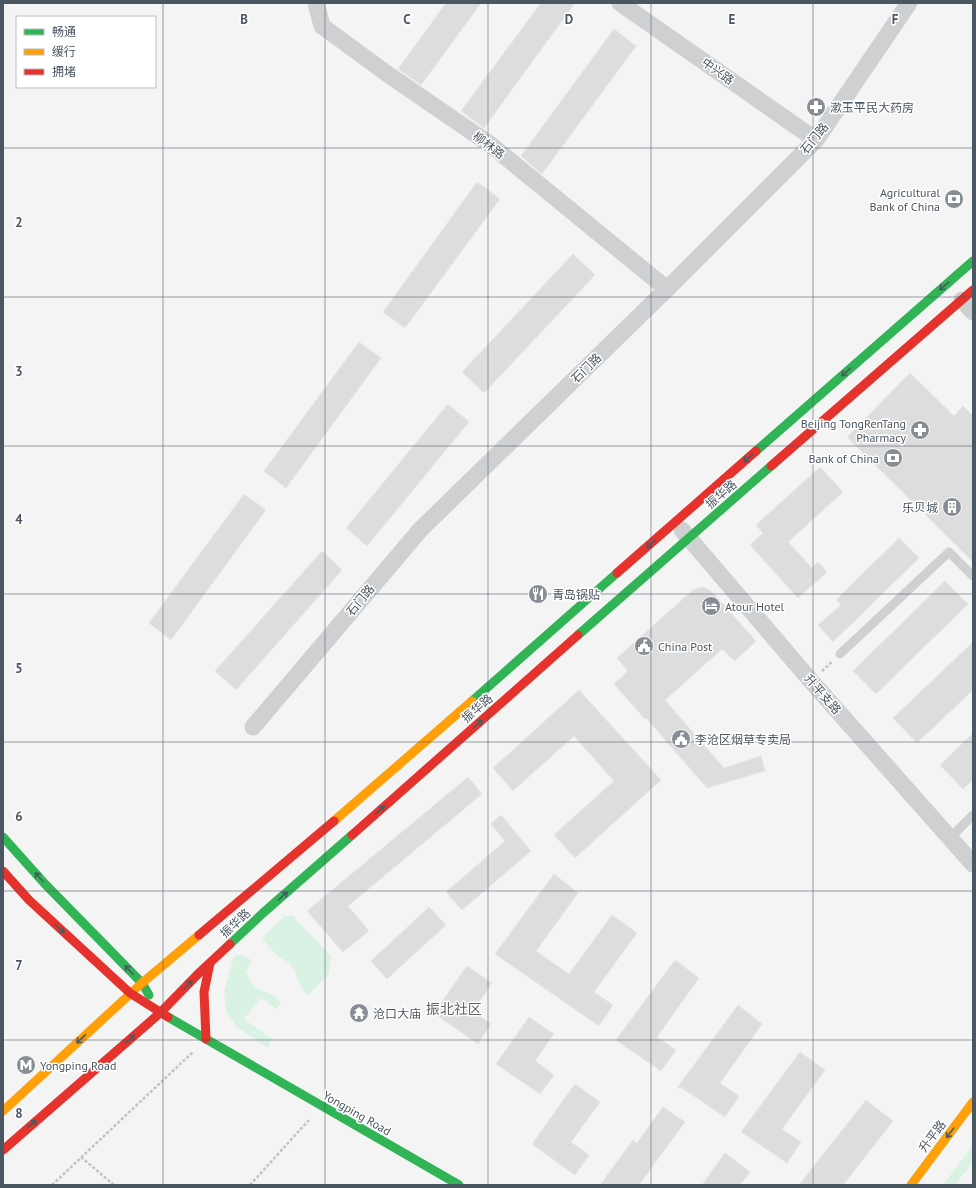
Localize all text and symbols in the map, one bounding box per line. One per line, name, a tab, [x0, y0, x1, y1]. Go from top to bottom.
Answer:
text: B	[240, 11, 248, 28]
text: C	[403, 11, 411, 28]
text: D	[565, 11, 573, 28]
text: E	[729, 11, 736, 28]
text: F	[892, 11, 899, 28]
legend	[16, 16, 156, 88]
text: 畅通	[52, 24, 76, 39]
text: 缓行	[52, 44, 76, 59]
street label: 中兴路	[699, 55, 737, 87]
text: 拥堵	[52, 64, 76, 79]
pharmacy icon: 漱玉平民大药房	[805, 96, 827, 118]
place label: 漱玉平民大药房	[830, 100, 914, 115]
street label: 石门路	[797, 119, 831, 157]
street label: 柳林路	[470, 128, 508, 162]
place label: Agricultural Bank of China	[869, 185, 940, 214]
bank icon: Agricultural Bank of China	[943, 188, 965, 210]
text: 2	[15, 214, 23, 231]
one-way arrow	[938, 282, 949, 291]
street label: 石门路	[568, 350, 604, 386]
text: 3	[15, 363, 23, 380]
one-way arrow	[841, 368, 851, 377]
place label: Beijing TongRenTang Pharmacy	[801, 416, 906, 445]
pharmacy icon: Beijing TongRenTang Pharmacy	[909, 419, 931, 441]
bank icon: Bank of China	[882, 447, 904, 469]
place label: Bank of China	[808, 451, 879, 466]
one-way arrow	[744, 453, 754, 462]
street label: 振华路	[702, 477, 740, 511]
building icon: 乐贝城	[941, 496, 963, 518]
place label: 乐贝城	[902, 500, 938, 515]
text: 4	[15, 511, 23, 528]
one-way arrow	[646, 539, 656, 548]
street label: 石门路	[343, 581, 377, 619]
restaurant icon: 青岛锅贴	[527, 583, 549, 605]
place label: 青岛锅贴	[552, 587, 600, 602]
hotel icon: Atour Hotel	[700, 595, 722, 617]
place label: Atour Hotel	[725, 599, 784, 614]
public building icon: China Post	[633, 635, 655, 657]
place label: China Post	[658, 639, 712, 654]
text: 5	[15, 660, 23, 677]
street label: 升平支路	[802, 671, 844, 717]
street label: 振华路	[458, 691, 496, 725]
one-way arrow	[472, 720, 482, 729]
public building icon: 李沧区烟草专卖局	[670, 728, 692, 750]
place label: 李沧区烟草专卖局	[695, 732, 791, 747]
one-way arrow	[375, 805, 385, 815]
text: 6	[15, 808, 23, 825]
one-way arrow	[34, 872, 43, 882]
one-way arrow	[277, 892, 287, 901]
street label: 振华路	[217, 905, 253, 941]
one-way arrow	[55, 924, 65, 933]
text: 7	[15, 957, 23, 974]
one-way arrow	[124, 965, 134, 975]
one-way arrow	[183, 980, 193, 990]
district label: 振北社区	[426, 1000, 482, 1018]
temple icon: 沧口大庙	[348, 1002, 370, 1024]
place label: 沧口大庙	[373, 1006, 421, 1021]
one-way arrow	[76, 1034, 86, 1044]
one-way arrow	[125, 1035, 135, 1044]
metro station icon: Yongping Road	[15, 1054, 37, 1076]
place label: Yongping Road	[40, 1058, 116, 1073]
street label: Yongping Road	[320, 1087, 394, 1139]
text: 8	[15, 1105, 23, 1122]
street label: 升平路	[915, 1117, 949, 1155]
one-way arrow	[27, 1120, 38, 1129]
one-way arrow	[946, 1127, 954, 1138]

